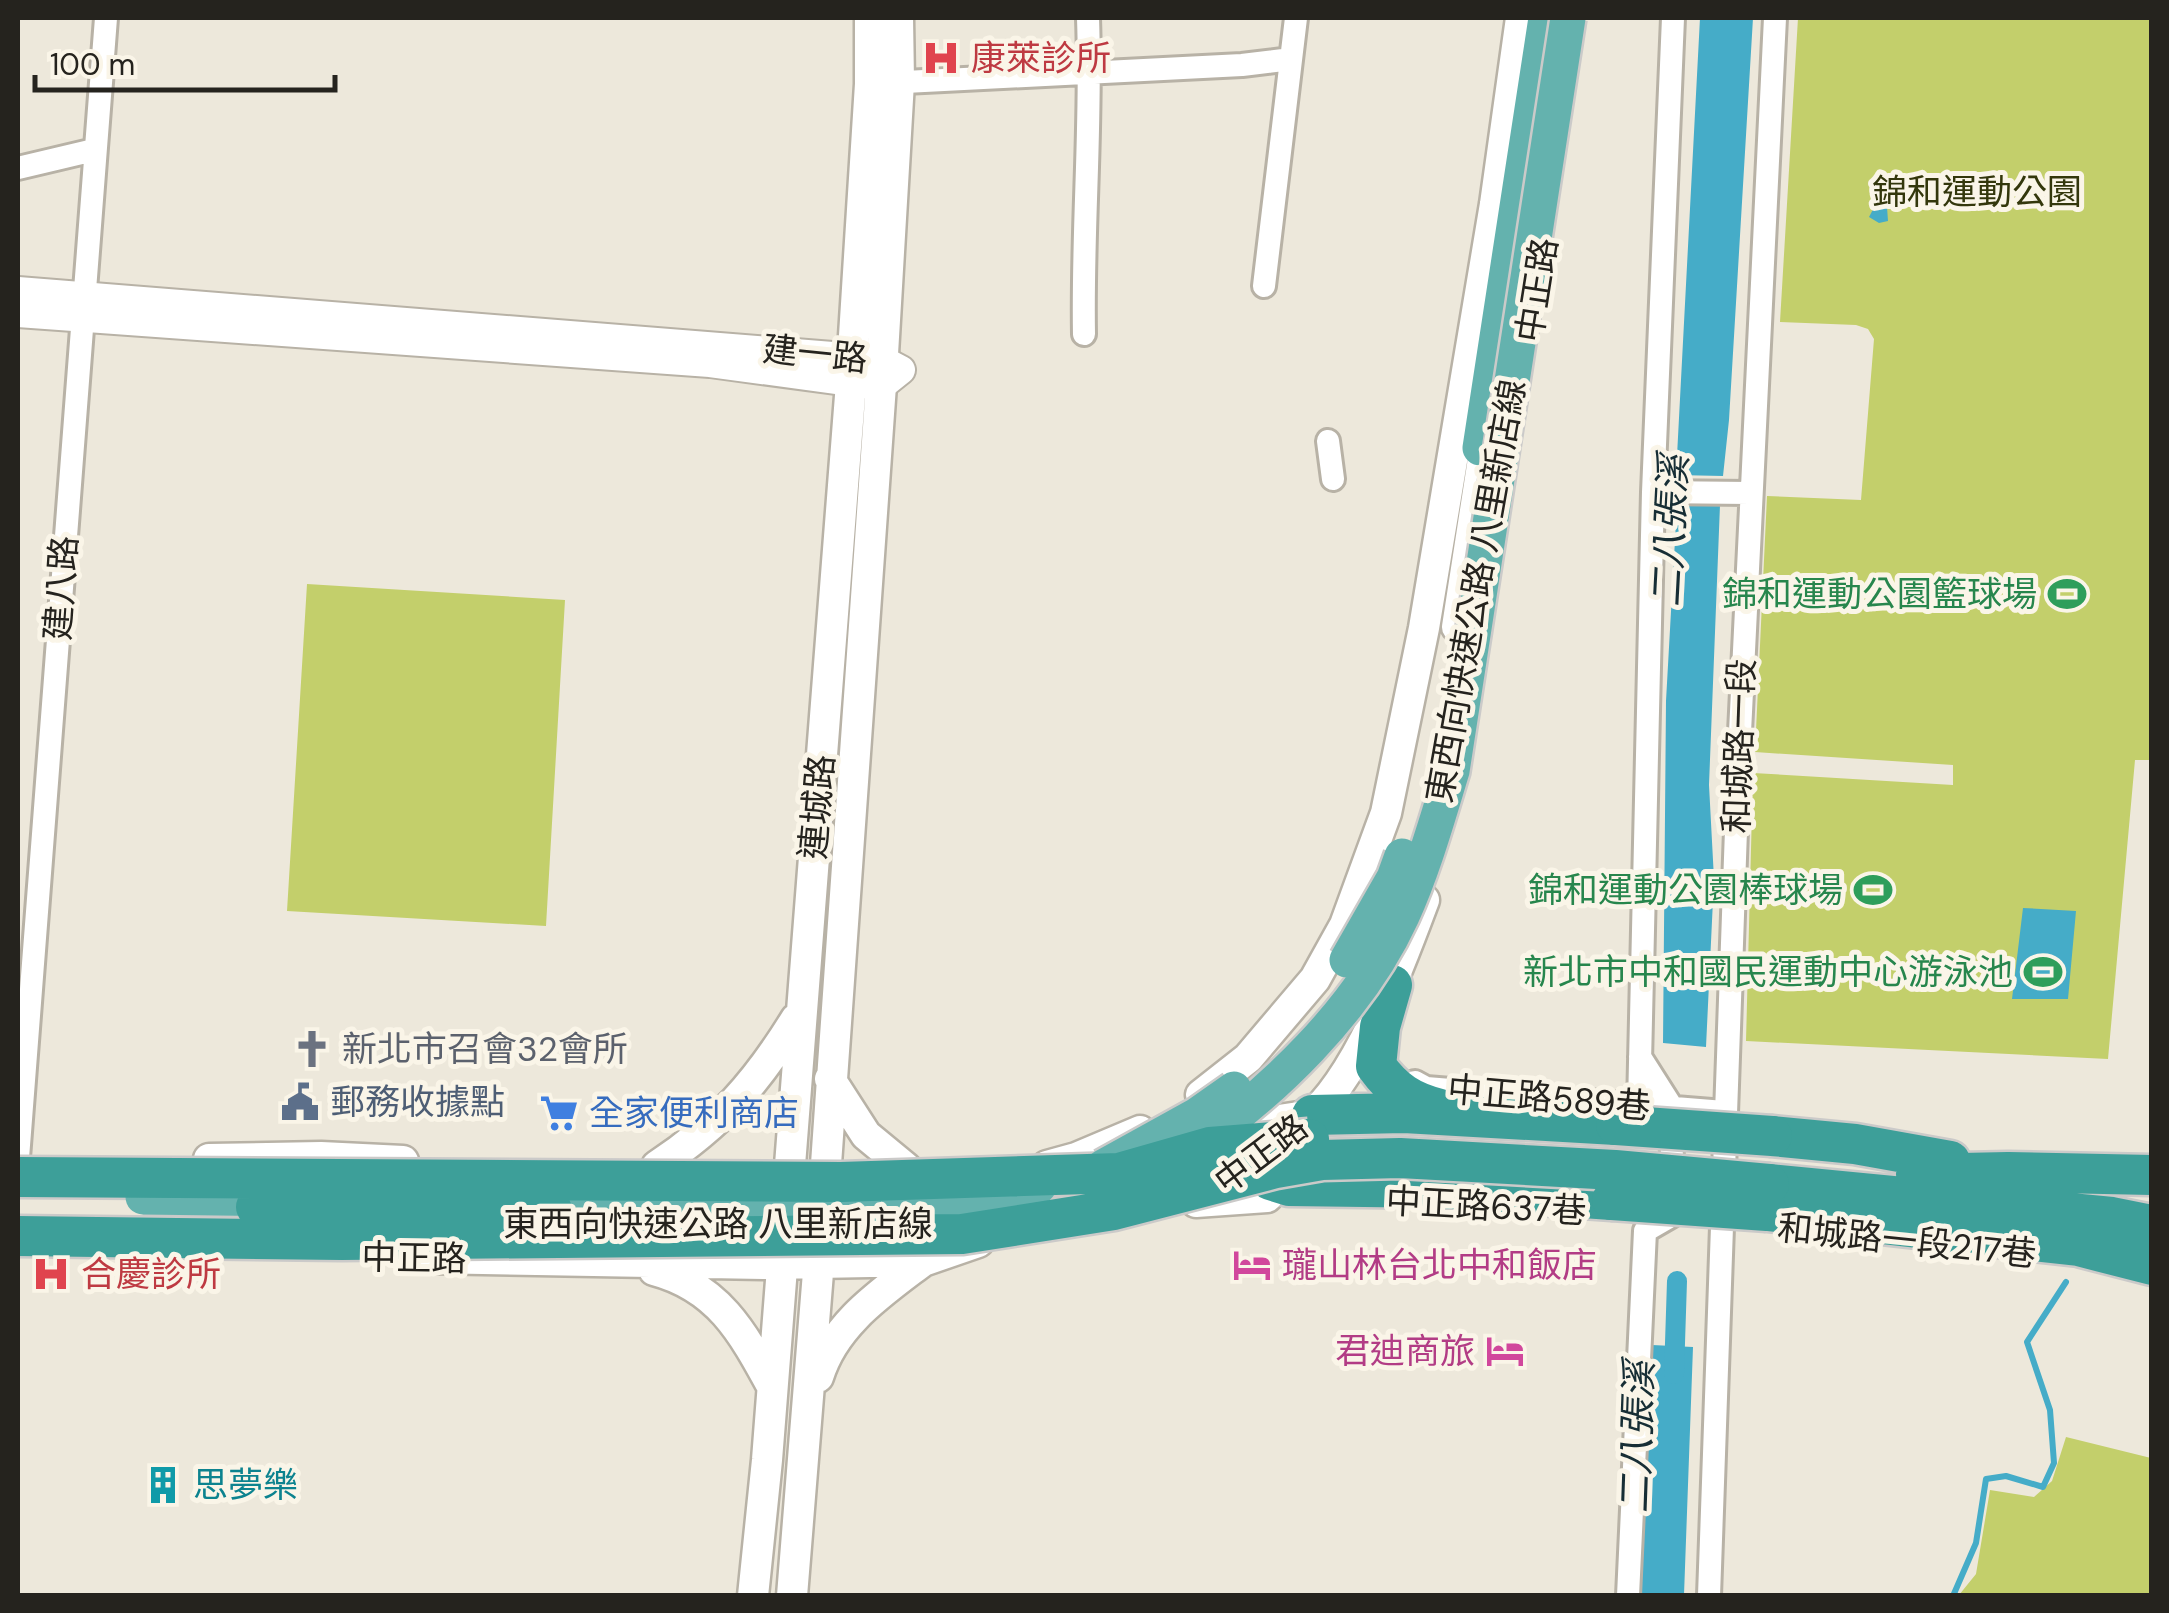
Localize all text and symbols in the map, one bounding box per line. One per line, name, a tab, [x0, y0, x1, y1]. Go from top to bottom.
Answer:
scale bar	[35, 30, 335, 92]
place label: 康萊診所	[971, 35, 1111, 81]
hospital icon: 康萊診所	[920, 37, 962, 79]
text: 100 m	[50, 45, 135, 84]
park label: 錦和運動公園	[1872, 169, 2082, 215]
street label: 中正路	[1506, 235, 1568, 345]
street label: 建一路	[760, 326, 870, 382]
street label: 東西向快速公路 八里新店線	[1416, 376, 1536, 806]
water label: 二八張溪	[1641, 449, 1699, 608]
street label: 建八路	[34, 534, 88, 642]
place label: 錦和運動公園籃球場	[1722, 571, 2037, 617]
sports icon: 錦和運動公園籃球場	[2046, 573, 2088, 615]
street label: 和城路一段	[1713, 658, 1765, 834]
street label: 連城路	[790, 753, 844, 861]
place label: 錦和運動公園棒球場	[1528, 867, 1843, 913]
sports icon: 錦和運動公園棒球場	[1852, 869, 1894, 911]
place label: 新北市中和國民運動中心游泳池	[1523, 949, 2013, 995]
sports icon: 新北市中和國民運動中心游泳池	[2022, 951, 2064, 993]
place label: 新北市召會32會所	[342, 1026, 628, 1072]
church icon: 新北市召會32會所	[291, 1028, 333, 1070]
street label: 中正路589巷	[1446, 1066, 1652, 1130]
place label: 郵務收據點	[330, 1079, 505, 1125]
public building icon: 郵務收據點	[279, 1081, 321, 1123]
place label: 全家便利商店	[589, 1090, 799, 1136]
supermarket icon: 全家便利商店	[538, 1092, 580, 1134]
street label: 中正路	[1205, 1104, 1317, 1204]
street label: 中正路637巷	[1385, 1178, 1587, 1234]
street label: 東西向快速公路 八里新店線	[503, 1201, 933, 1247]
street label: 和城路一段217巷	[1775, 1205, 2039, 1277]
street label: 中正路	[361, 1234, 467, 1282]
place label: 瓏山林台北中和飯店	[1282, 1242, 1597, 1288]
hotel icon: 瓏山林台北中和飯店	[1231, 1244, 1273, 1286]
place label: 合慶診所	[81, 1251, 221, 1297]
hospital icon: 合慶診所	[30, 1253, 72, 1295]
place label: 君迪商旅	[1335, 1328, 1475, 1374]
hotel icon: 君迪商旅	[1484, 1330, 1526, 1372]
water label: 二八張溪	[1609, 1355, 1665, 1514]
place label: 思夢樂	[193, 1462, 298, 1508]
building icon: 思夢樂	[142, 1464, 184, 1506]

